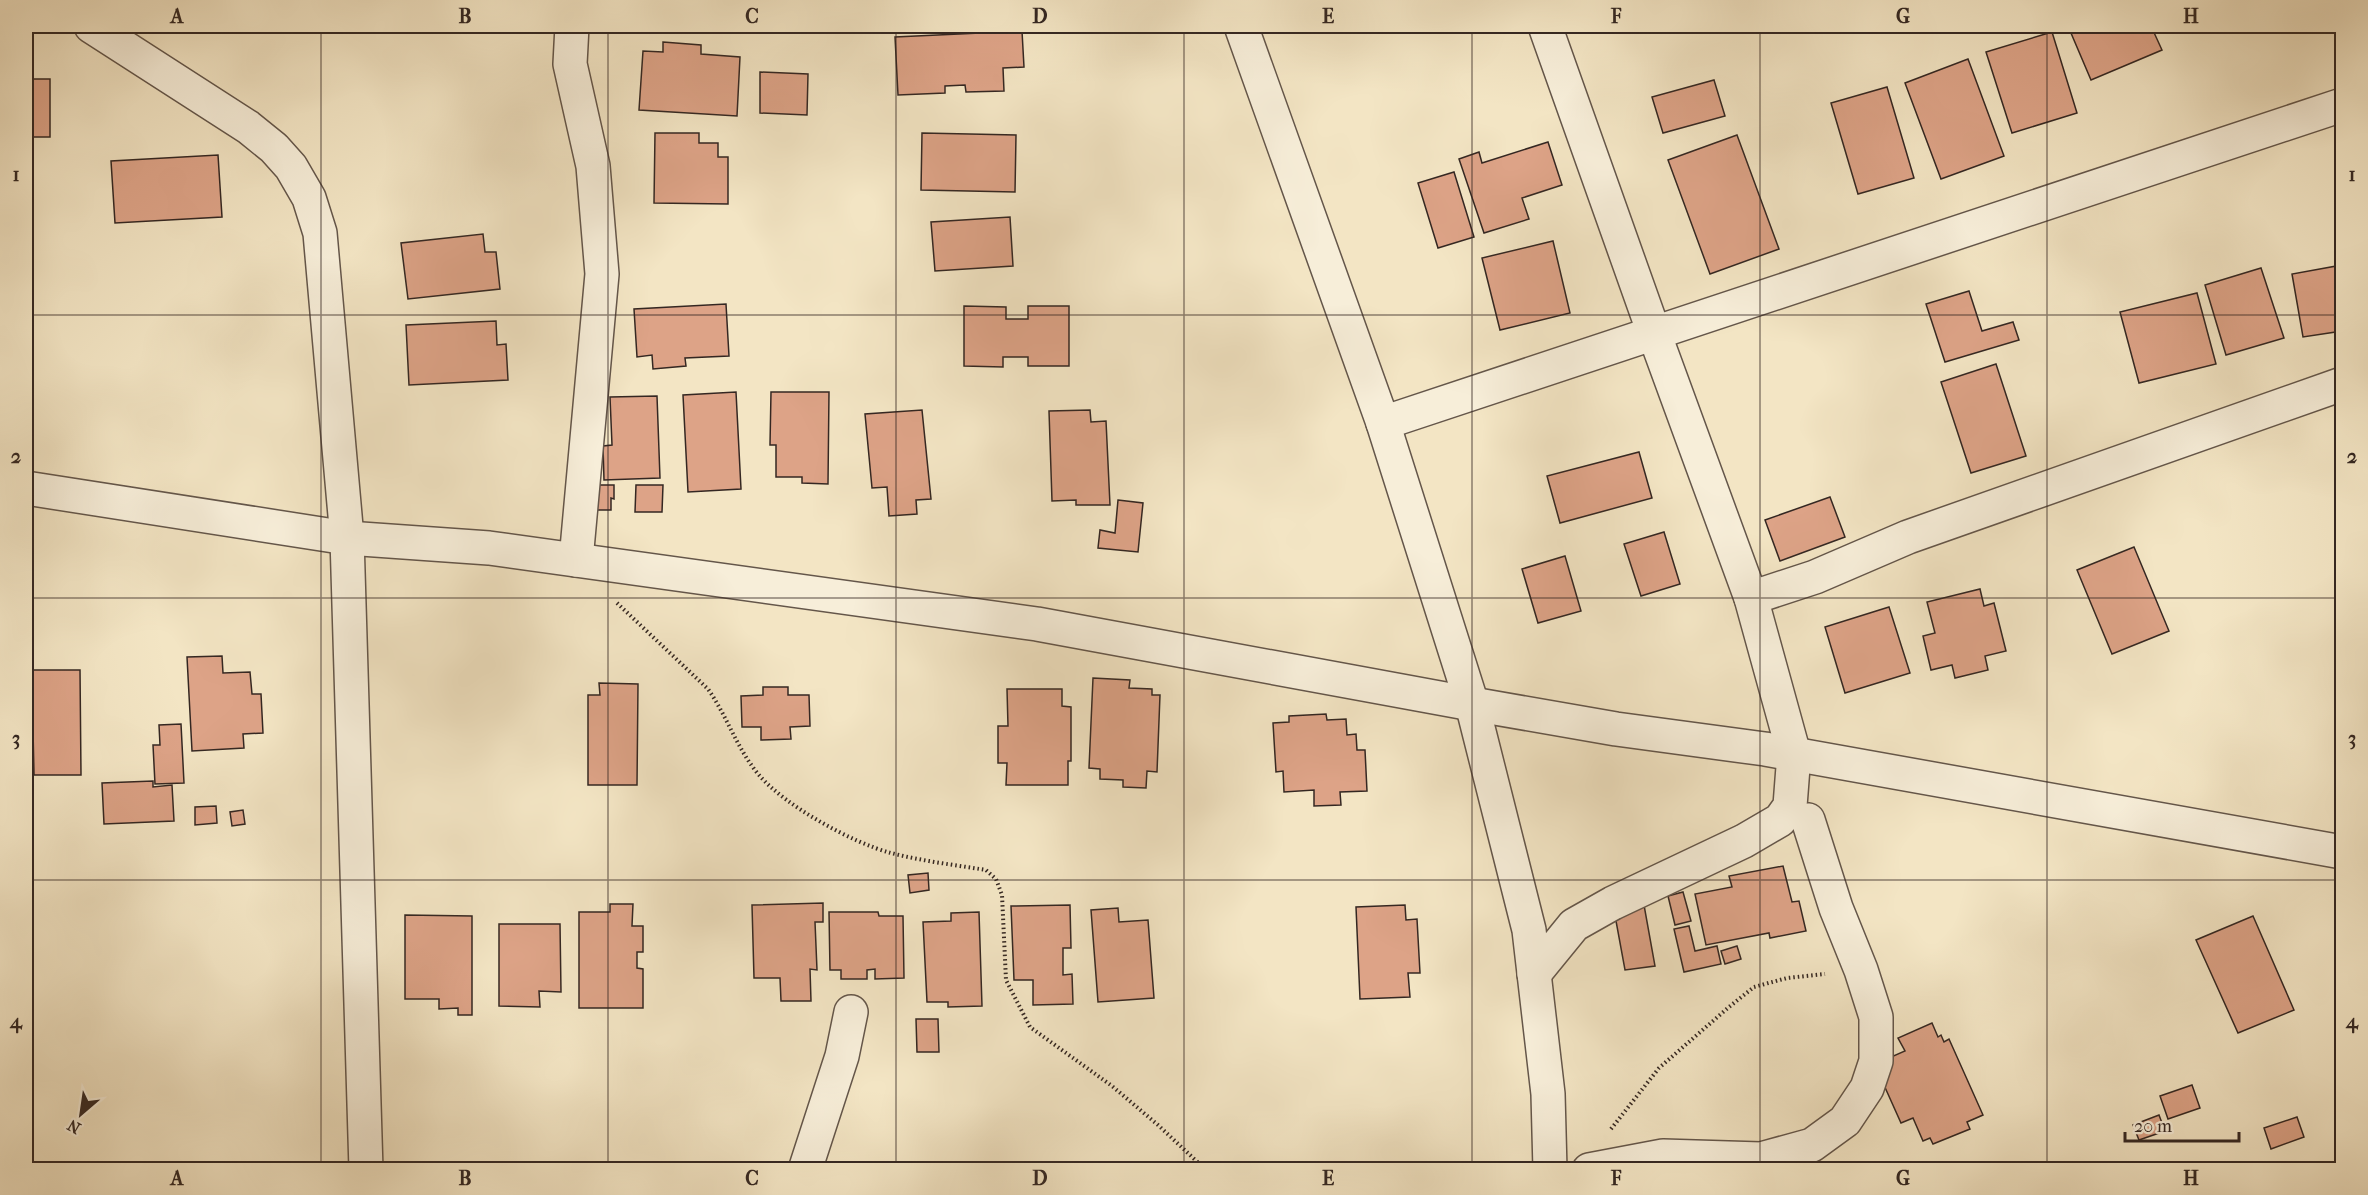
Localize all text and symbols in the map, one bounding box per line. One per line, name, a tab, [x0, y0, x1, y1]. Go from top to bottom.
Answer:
text: A	[169, 5, 185, 28]
text: B	[458, 5, 472, 28]
text: C	[745, 5, 759, 28]
text: D	[1032, 5, 1048, 28]
text: E	[1322, 5, 1334, 28]
text: F	[1610, 5, 1622, 28]
text: G	[1896, 5, 1910, 28]
text: H	[2183, 5, 2199, 28]
text: 1	[12, 163, 20, 186]
text: 1	[2348, 163, 2356, 186]
text: 2	[11, 445, 21, 468]
text: 2	[2347, 445, 2357, 468]
text: 3	[12, 727, 20, 750]
text: 3	[2348, 727, 2356, 750]
text: 4	[9, 1010, 23, 1034]
text: 4	[2345, 1010, 2359, 1034]
north arrow	[51, 1084, 111, 1144]
scale bar	[2125, 1105, 2239, 1143]
text: N	[63, 1115, 84, 1138]
text: 20 m	[2134, 1116, 2172, 1137]
text: A	[169, 1167, 185, 1190]
text: B	[458, 1167, 472, 1190]
text: C	[745, 1167, 759, 1190]
text: D	[1032, 1167, 1048, 1190]
text: E	[1322, 1167, 1334, 1190]
text: F	[1610, 1167, 1622, 1190]
text: G	[1896, 1167, 1910, 1190]
text: H	[2183, 1167, 2199, 1190]

